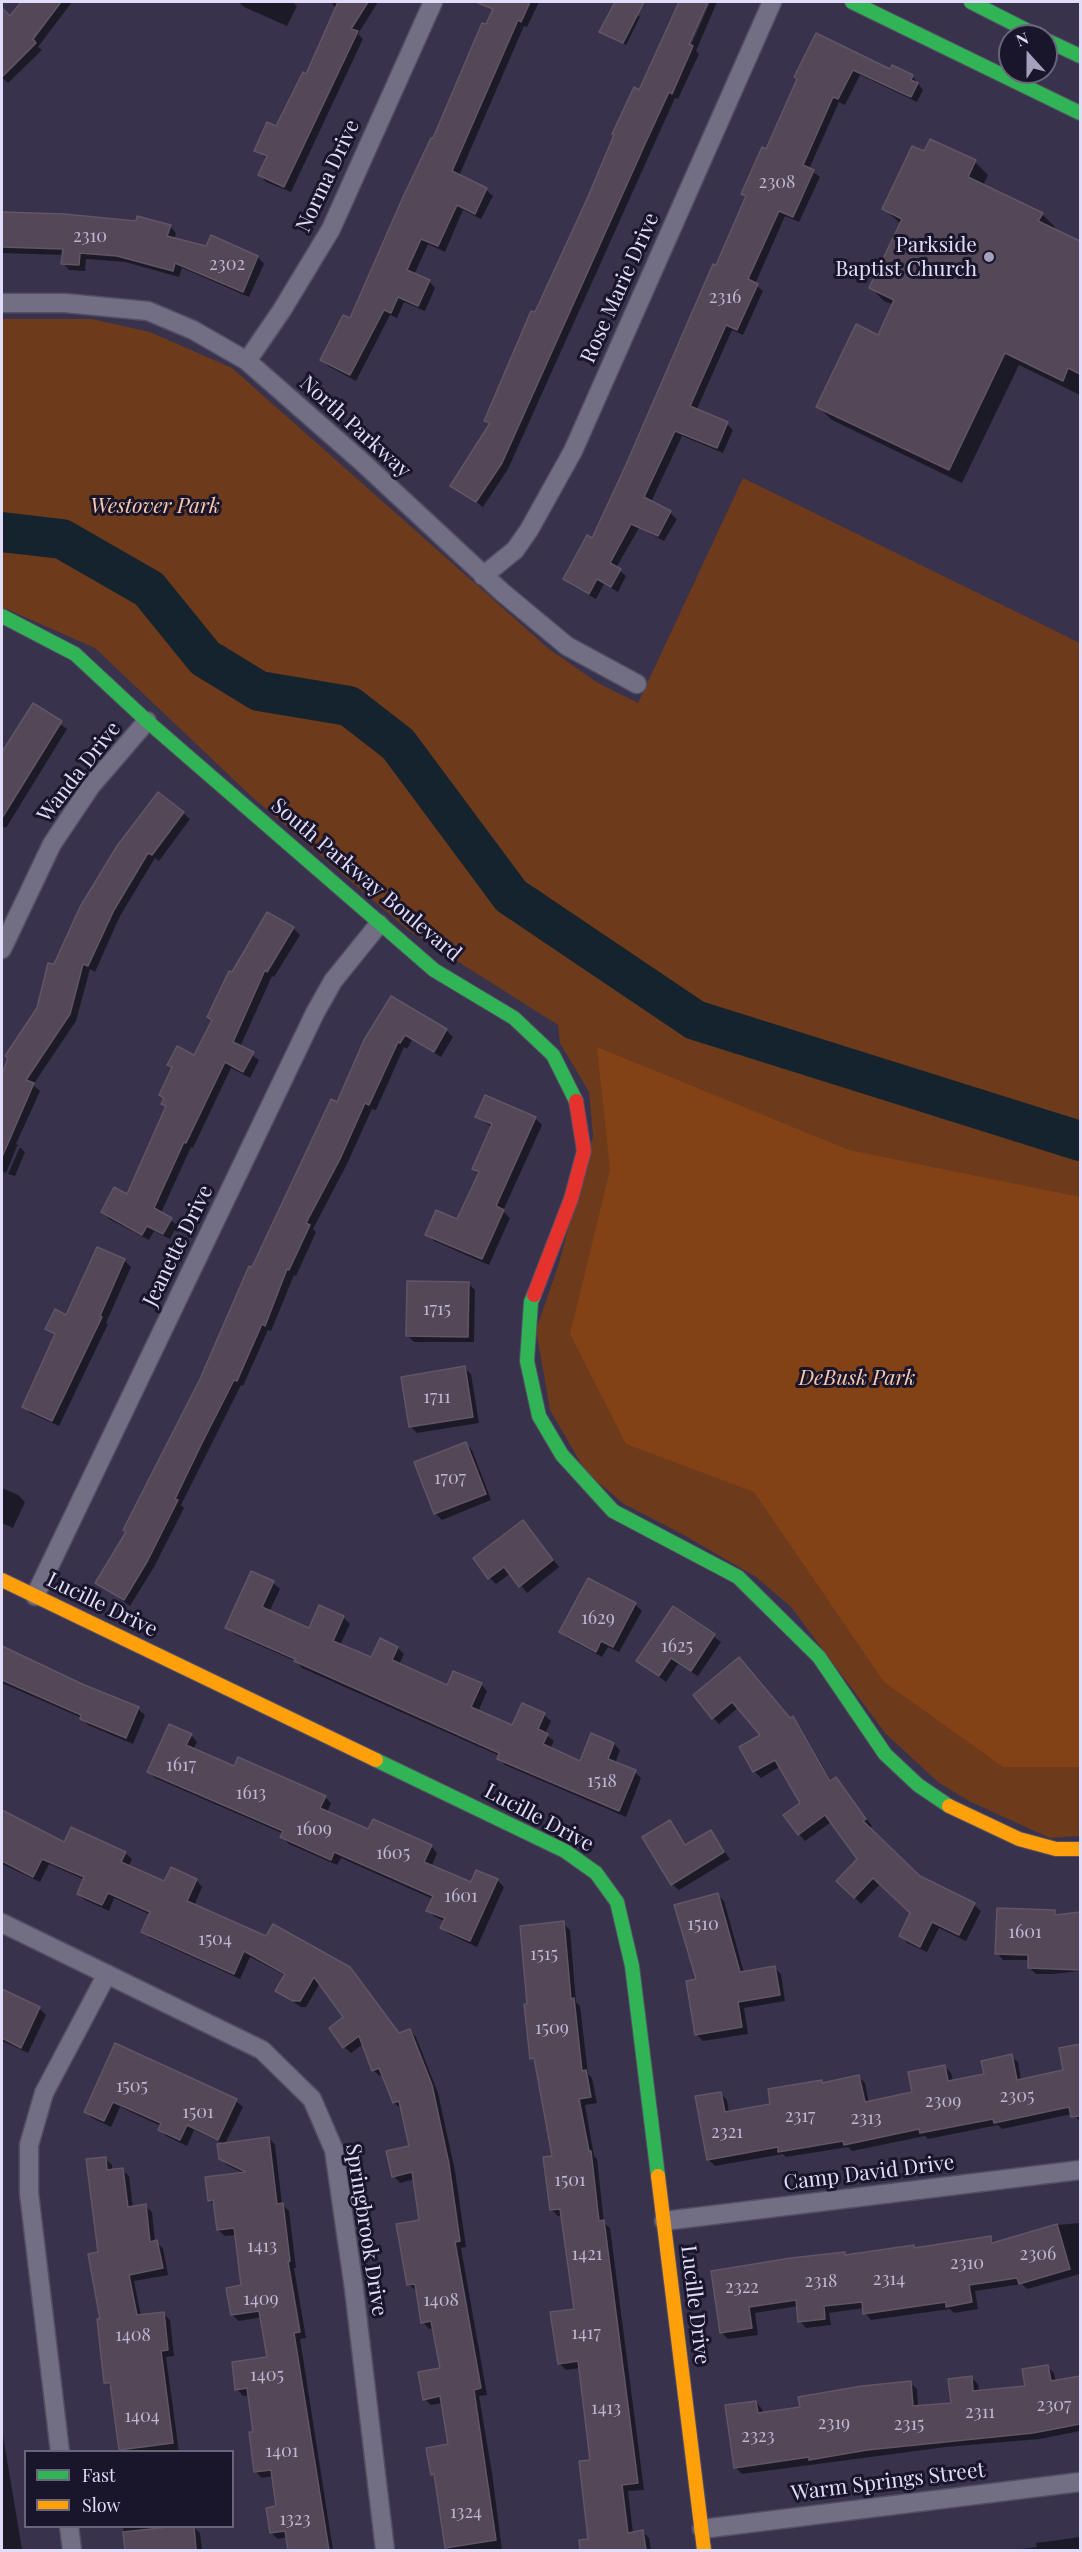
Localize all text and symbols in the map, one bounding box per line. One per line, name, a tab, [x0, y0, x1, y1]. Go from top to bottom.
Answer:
north arrow	[998, 24, 1058, 84]
text: N	[1013, 27, 1031, 50]
street label: Norma Drive	[291, 116, 365, 236]
house number: 2308	[759, 171, 795, 193]
street label: Rose Marie Drive	[576, 209, 664, 367]
house number: 2310	[73, 225, 107, 247]
place label: Parkside Baptist Church	[835, 232, 977, 282]
marker: Parkside Baptist Church	[982, 250, 996, 264]
house number: 2302	[209, 253, 245, 275]
house number: 2316	[709, 286, 741, 308]
street label: North Parkway	[294, 371, 416, 483]
park label: Westover Park	[90, 493, 220, 519]
street label: Wanda Drive	[32, 717, 126, 827]
street label: South Parkway Boulevard	[266, 793, 466, 967]
street label: Jeanette Drive	[138, 1181, 218, 1311]
house number: 1715	[423, 1298, 451, 1320]
park label: DeBusk Park	[799, 1365, 915, 1391]
house number: 1711	[423, 1386, 451, 1408]
house number: 1707	[434, 1467, 466, 1489]
street label: Lucille Drive	[43, 1567, 161, 1643]
house number: 1629	[581, 1607, 615, 1629]
house number: 1625	[661, 1635, 693, 1657]
house number: 1617	[166, 1754, 196, 1776]
house number: 1518	[587, 1770, 617, 1792]
street label: Lucille Drive	[480, 1779, 598, 1857]
house number: 1613	[236, 1782, 266, 1804]
house number: 1609	[296, 1818, 332, 1840]
house number: 1605	[376, 1842, 410, 1864]
house number: 1601	[444, 1885, 478, 1907]
house number: 1510	[687, 1913, 719, 1935]
house number: 1601	[1008, 1921, 1042, 1943]
house number: 1504	[198, 1928, 232, 1950]
house number: 1515	[530, 1943, 558, 1965]
house number: 1509	[535, 2017, 569, 2039]
house number: 1505	[116, 2075, 148, 2097]
house number: 2305	[999, 2085, 1035, 2107]
house number: 2309	[925, 2090, 961, 2112]
house number: 1501	[182, 2101, 214, 2123]
house number: 2317	[785, 2105, 815, 2127]
house number: 2313	[850, 2107, 882, 2129]
house number: 2321	[711, 2121, 743, 2143]
street label: Springbrook Drive	[340, 2142, 392, 2318]
street label: Camp David Drive	[782, 2150, 956, 2196]
house number: 1501	[554, 2169, 586, 2191]
house number: 1413	[247, 2235, 277, 2257]
house number: 1421	[572, 2243, 602, 2265]
house number: 2306	[1020, 2243, 1056, 2265]
street label: Lucille Drive	[675, 2244, 715, 2366]
house number: 2310	[950, 2252, 984, 2274]
house number: 2314	[873, 2268, 905, 2290]
house number: 2318	[805, 2270, 837, 2292]
house number: 2322	[725, 2276, 759, 2298]
house number: 1409	[243, 2288, 279, 2310]
house number: 1408	[423, 2289, 459, 2311]
house number: 1417	[571, 2322, 601, 2344]
house number: 1408	[115, 2324, 151, 2346]
house number: 1405	[250, 2364, 284, 2386]
house number: 2307	[1037, 2394, 1071, 2416]
house number: 1413	[591, 2397, 621, 2419]
house number: 2311	[965, 2401, 995, 2423]
house number: 1404	[124, 2405, 160, 2427]
house number: 2319	[818, 2412, 850, 2434]
house number: 2315	[894, 2413, 924, 2435]
house number: 2323	[741, 2425, 775, 2447]
house number: 1401	[265, 2440, 299, 2462]
legend	[24, 2450, 234, 2528]
street label: Warm Springs Street	[790, 2458, 986, 2506]
text: Fast	[82, 2463, 115, 2487]
text: Slow	[82, 2493, 120, 2517]
house number: 1324	[450, 2501, 482, 2523]
house number: 1323	[279, 2508, 311, 2530]

